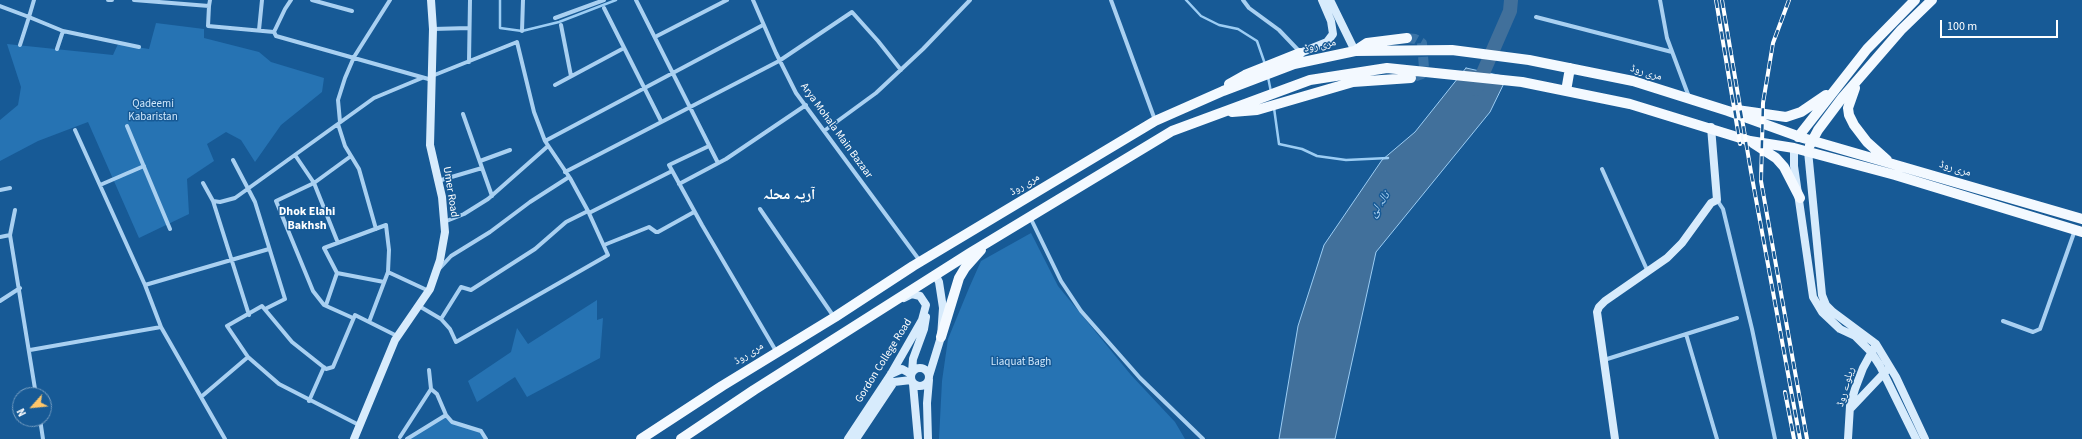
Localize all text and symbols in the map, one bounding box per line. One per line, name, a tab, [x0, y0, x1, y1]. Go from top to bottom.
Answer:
scale bar	[1942, 12, 2060, 38]
text: 100 m	[1947, 18, 1977, 35]
street label: مری روڈ	[1303, 36, 1337, 56]
street label: مری روڈ	[1629, 62, 1663, 84]
street label: Arya Mohala Main Bazaar	[797, 81, 875, 181]
park label: Qadeemi Kabaristan	[128, 98, 178, 124]
street label: مری روڈ	[1938, 158, 1972, 180]
street label: Umer Road	[439, 166, 461, 218]
street label: مری روڈ	[1008, 171, 1042, 199]
district label: آریہ محلہ	[763, 187, 815, 205]
water label: نالہ لئ	[1366, 190, 1394, 220]
district label: Dhok Elahi Bakhsh	[279, 205, 335, 233]
street label: Gordon College Road	[853, 317, 915, 405]
street label: مری روڈ	[732, 340, 766, 368]
park label: Liaquat Bagh	[991, 356, 1051, 370]
street label: ریلوے روڈ	[1834, 366, 1858, 408]
north arrow	[12, 387, 52, 427]
text: N	[13, 406, 30, 419]

